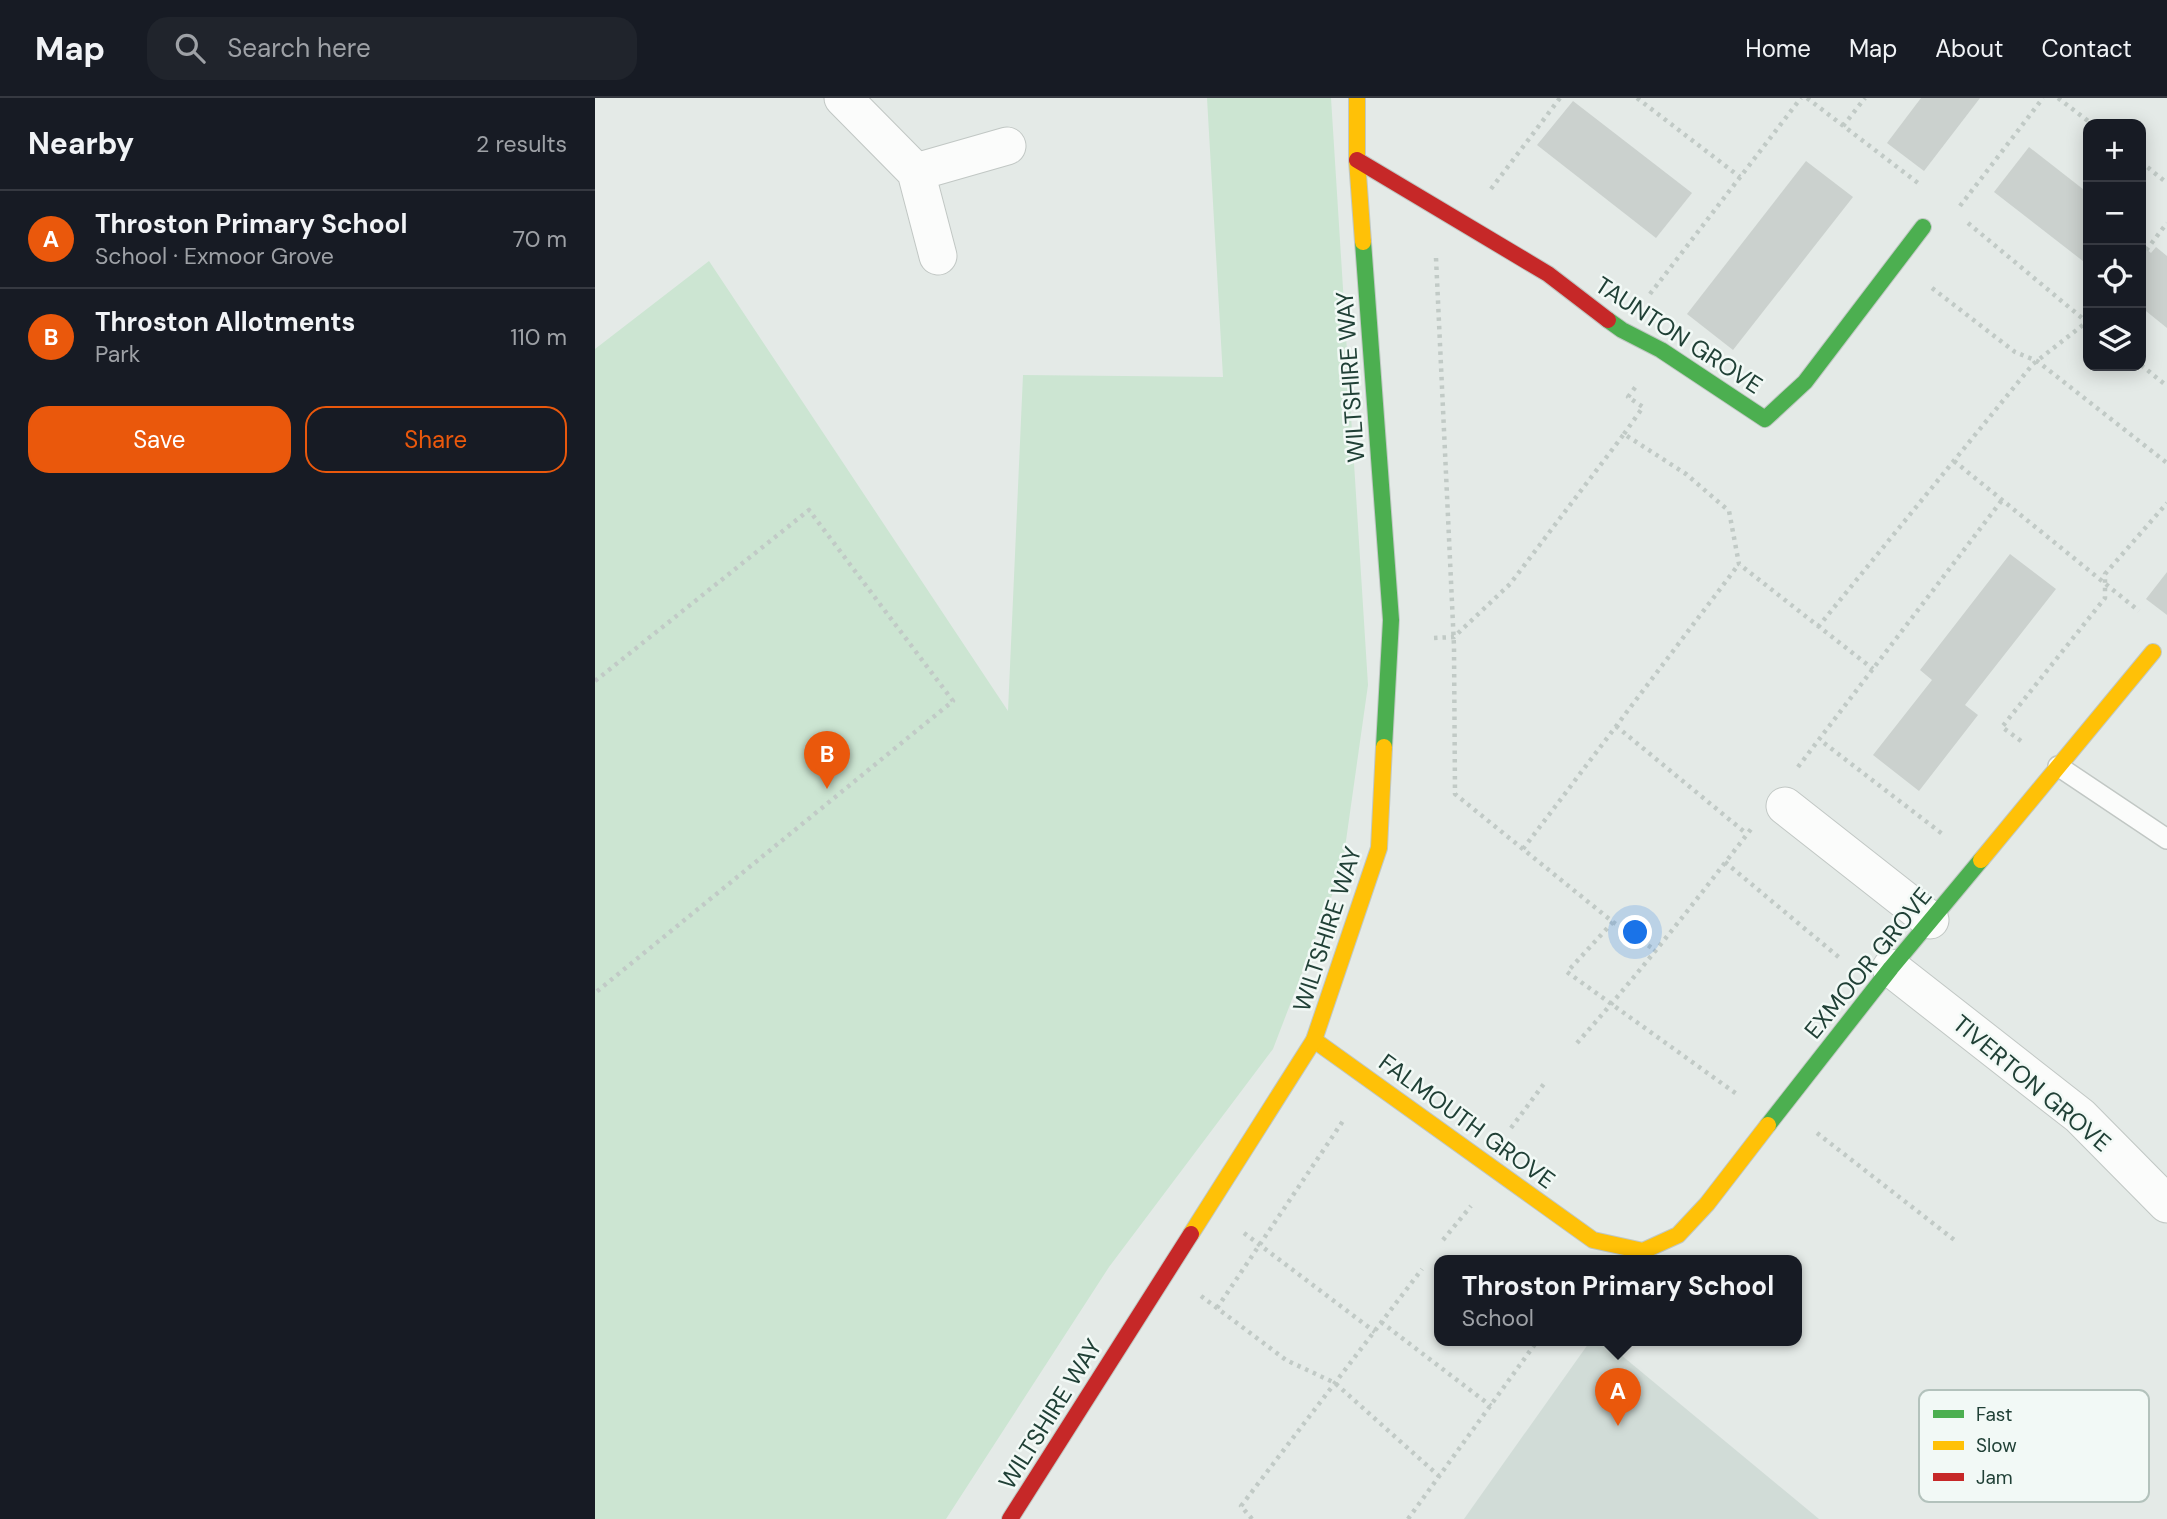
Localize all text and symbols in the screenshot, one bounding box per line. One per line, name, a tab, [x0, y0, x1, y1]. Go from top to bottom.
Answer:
search box	[147, 17, 637, 80]
text: Map	[35, 27, 105, 70]
icon: search	[171, 29, 209, 67]
text: Search here	[227, 31, 371, 65]
text: Home	[1745, 33, 1811, 64]
text: Map	[1849, 33, 1897, 64]
text: About	[1935, 33, 2004, 64]
text: Contact	[2042, 33, 2132, 64]
map controls	[2083, 119, 2146, 371]
button: +	[2083, 119, 2146, 182]
text: Nearby	[28, 124, 134, 163]
text: 2 results	[476, 129, 567, 159]
button: −	[2083, 182, 2146, 245]
text: Throston Primary School	[95, 207, 407, 241]
text: A	[43, 224, 59, 254]
text: 70 m	[513, 224, 567, 254]
text: School · Exmoor Grove	[95, 241, 334, 271]
button: locate	[2083, 245, 2146, 308]
street label: TAUNTON GROVE	[1590, 269, 1768, 401]
street label: WILTSHIRE WAY	[1329, 290, 1371, 464]
text: Throston Allotments	[95, 305, 355, 339]
button: layers	[2083, 308, 2146, 371]
text: B	[44, 322, 58, 352]
text: 110 m	[510, 322, 567, 352]
text: Park	[95, 339, 140, 369]
button: Save	[28, 406, 291, 473]
button: Share	[305, 406, 567, 473]
pin: B	[804, 731, 850, 789]
street label: WILTSHIRE WAY	[1286, 843, 1368, 1015]
street label: EXMOOR GROVE	[1797, 881, 1939, 1045]
your location	[1618, 915, 1652, 949]
street label: TIVERTON GROVE	[1947, 1008, 2117, 1158]
street label: FALMOUTH GROVE	[1373, 1047, 1561, 1195]
popup	[1434, 1255, 1802, 1346]
text: Throston Primary School	[1462, 1269, 1774, 1303]
text: School	[1462, 1303, 1534, 1333]
street label: WILTSHIRE WAY	[991, 1333, 1109, 1495]
pin: A	[1595, 1368, 1641, 1426]
legend	[1919, 1390, 2149, 1502]
text: Fast	[1976, 1402, 2012, 1427]
text: Slow	[1976, 1433, 2017, 1458]
text: Jam	[1976, 1465, 2013, 1490]

